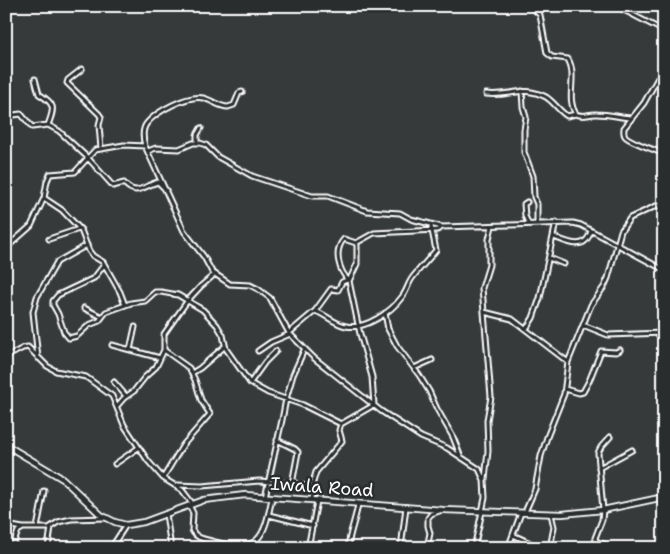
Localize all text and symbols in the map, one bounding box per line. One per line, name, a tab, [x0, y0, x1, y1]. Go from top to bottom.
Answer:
street label: Iwala Road	[270, 471, 374, 503]

